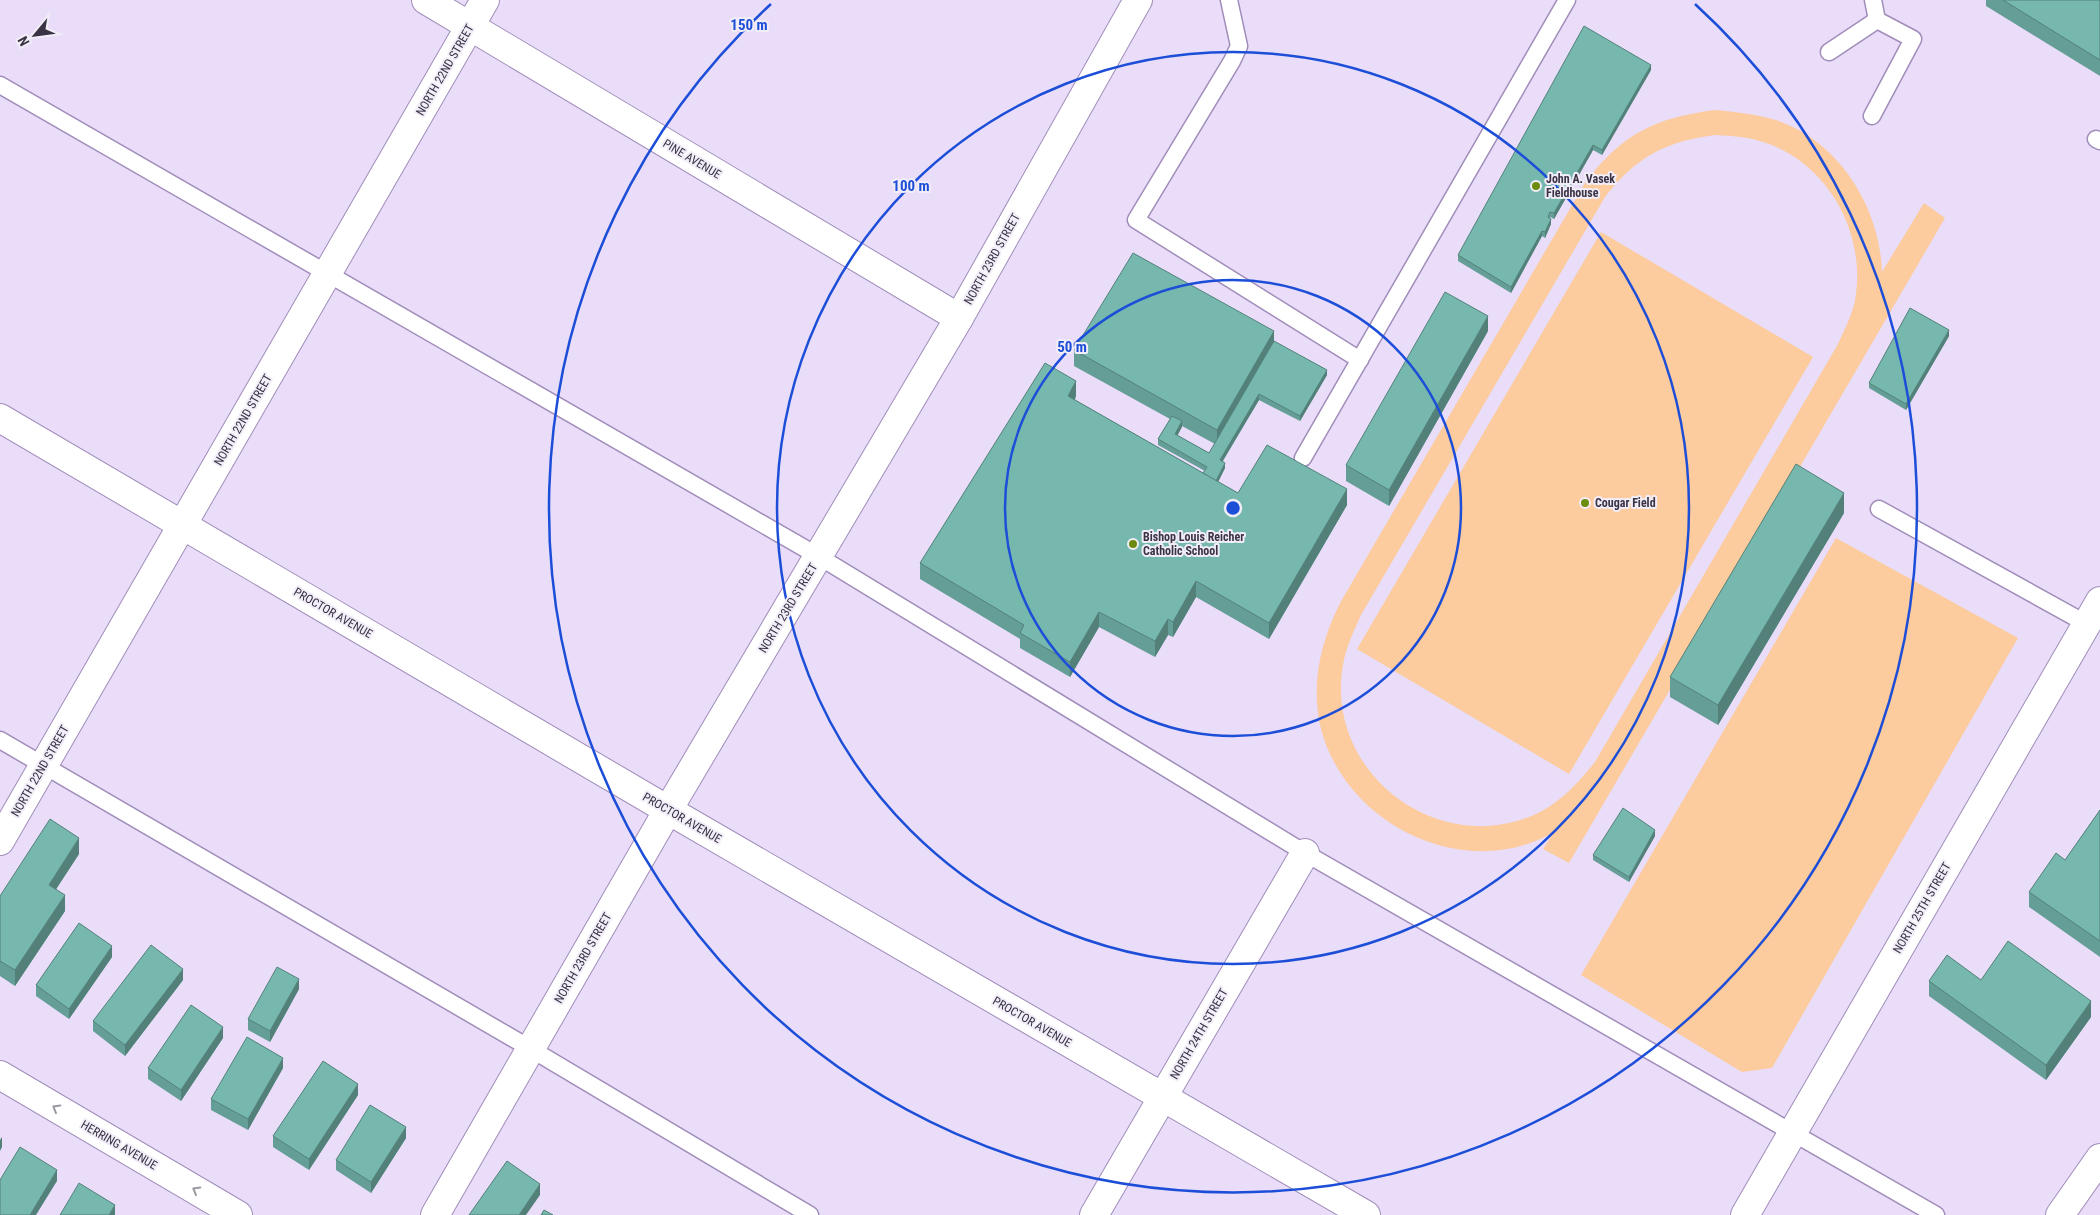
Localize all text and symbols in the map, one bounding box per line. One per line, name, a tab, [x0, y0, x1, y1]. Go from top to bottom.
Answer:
north arrow	[10, 10, 60, 60]
text: 150 m	[730, 16, 768, 34]
street label: NORTH 22ND STREET	[413, 22, 477, 118]
text: N	[15, 34, 33, 49]
street label: PINE AVENUE	[661, 136, 724, 182]
place label: John A. Vasek Fieldhouse	[1546, 172, 1615, 200]
text: 100 m	[892, 177, 930, 195]
marker: John A. Vasek Fieldhouse	[1530, 180, 1542, 192]
street label: NORTH 23RD STREET	[961, 211, 1023, 307]
text: 50 m	[1057, 338, 1087, 356]
street label: NORTH 22ND STREET	[211, 372, 275, 468]
place label: Cougar Field	[1595, 496, 1656, 510]
marker: Cougar Field	[1579, 497, 1591, 509]
centre of rings	[1224, 499, 1242, 517]
place label: Bishop Louis Reicher Catholic School	[1143, 530, 1244, 558]
marker: Bishop Louis Reicher Catholic School	[1127, 538, 1139, 550]
street label: NORTH 23RD STREET	[756, 561, 820, 655]
street label: PROCTOR AVENUE	[291, 585, 375, 641]
street label: NORTH 22ND STREET	[8, 723, 72, 819]
street label: PROCTOR AVENUE	[640, 790, 724, 846]
street label: NORTH 25TH STREET	[1890, 860, 1954, 956]
street label: NORTH 23RD STREET	[551, 910, 615, 1006]
street label: NORTH 24TH STREET	[1167, 986, 1231, 1082]
street label: PROCTOR AVENUE	[990, 994, 1074, 1050]
one-way arrow	[53, 1105, 62, 1115]
street label: HERRING AVENUE	[78, 1118, 160, 1172]
one-way arrow	[193, 1187, 202, 1197]

